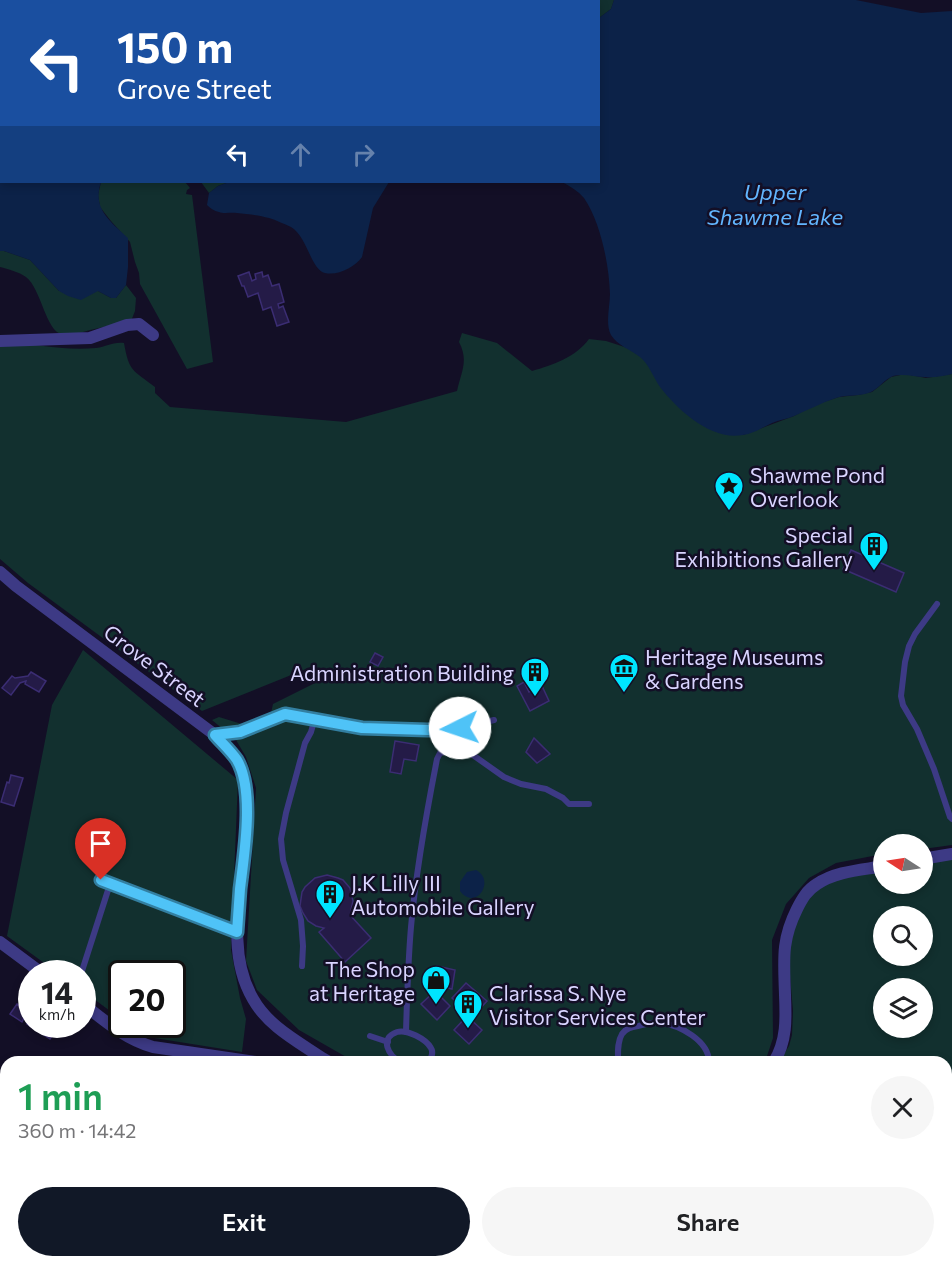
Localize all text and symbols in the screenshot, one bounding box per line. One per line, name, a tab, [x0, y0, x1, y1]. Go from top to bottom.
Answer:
text: 150 m	[117, 20, 233, 72]
icon: left	[18, 24, 96, 102]
text: Grove Street	[117, 72, 272, 105]
icon: left	[221, 138, 254, 171]
icon: ahead	[284, 138, 317, 171]
icon: right	[347, 138, 380, 171]
water label: Upper Shawme Lake	[707, 178, 844, 230]
place label: Shawme Pond Overlook	[750, 462, 885, 511]
place icon: Shawme Pond Overlook	[713, 470, 745, 512]
place label: Special Exhibitions Gallery	[675, 522, 853, 571]
building icon: Special Exhibitions Gallery	[858, 530, 890, 572]
street label: Grove Street	[99, 619, 211, 711]
place label: Heritage Museums & Gardens	[645, 644, 823, 693]
museum icon: Heritage Museums & Gardens	[608, 652, 640, 694]
building icon: Administration Building	[519, 656, 551, 698]
place label: Administration Building	[290, 660, 514, 685]
position arrow	[428, 696, 492, 760]
pin	[75, 818, 126, 880]
icon: arrive	[84, 827, 117, 860]
north arrow	[873, 834, 933, 894]
map controls	[873, 834, 933, 1038]
place label: J.K Lilly III Automobile Gallery	[351, 870, 535, 919]
building icon: J.K Lilly III Automobile Gallery	[314, 878, 346, 920]
button: search	[873, 906, 933, 966]
place label: The Shop at Heritage	[309, 956, 415, 1005]
speed limit sign: 20	[108, 960, 186, 1038]
shop icon: The Shop at Heritage	[420, 964, 452, 1006]
text: 14	[41, 973, 73, 1010]
button: layers	[873, 978, 933, 1038]
place label: Clarissa S. Nye Visitor Services Center	[489, 980, 706, 1029]
building icon: Clarissa S. Nye Visitor Services Center	[452, 988, 484, 1030]
text: km/h	[39, 1005, 75, 1023]
text: 1 min	[18, 1073, 103, 1117]
button: close	[871, 1076, 934, 1139]
text: 360 m · 14:42	[18, 1118, 136, 1142]
button: Exit	[18, 1187, 470, 1256]
button: Share	[482, 1187, 934, 1256]

